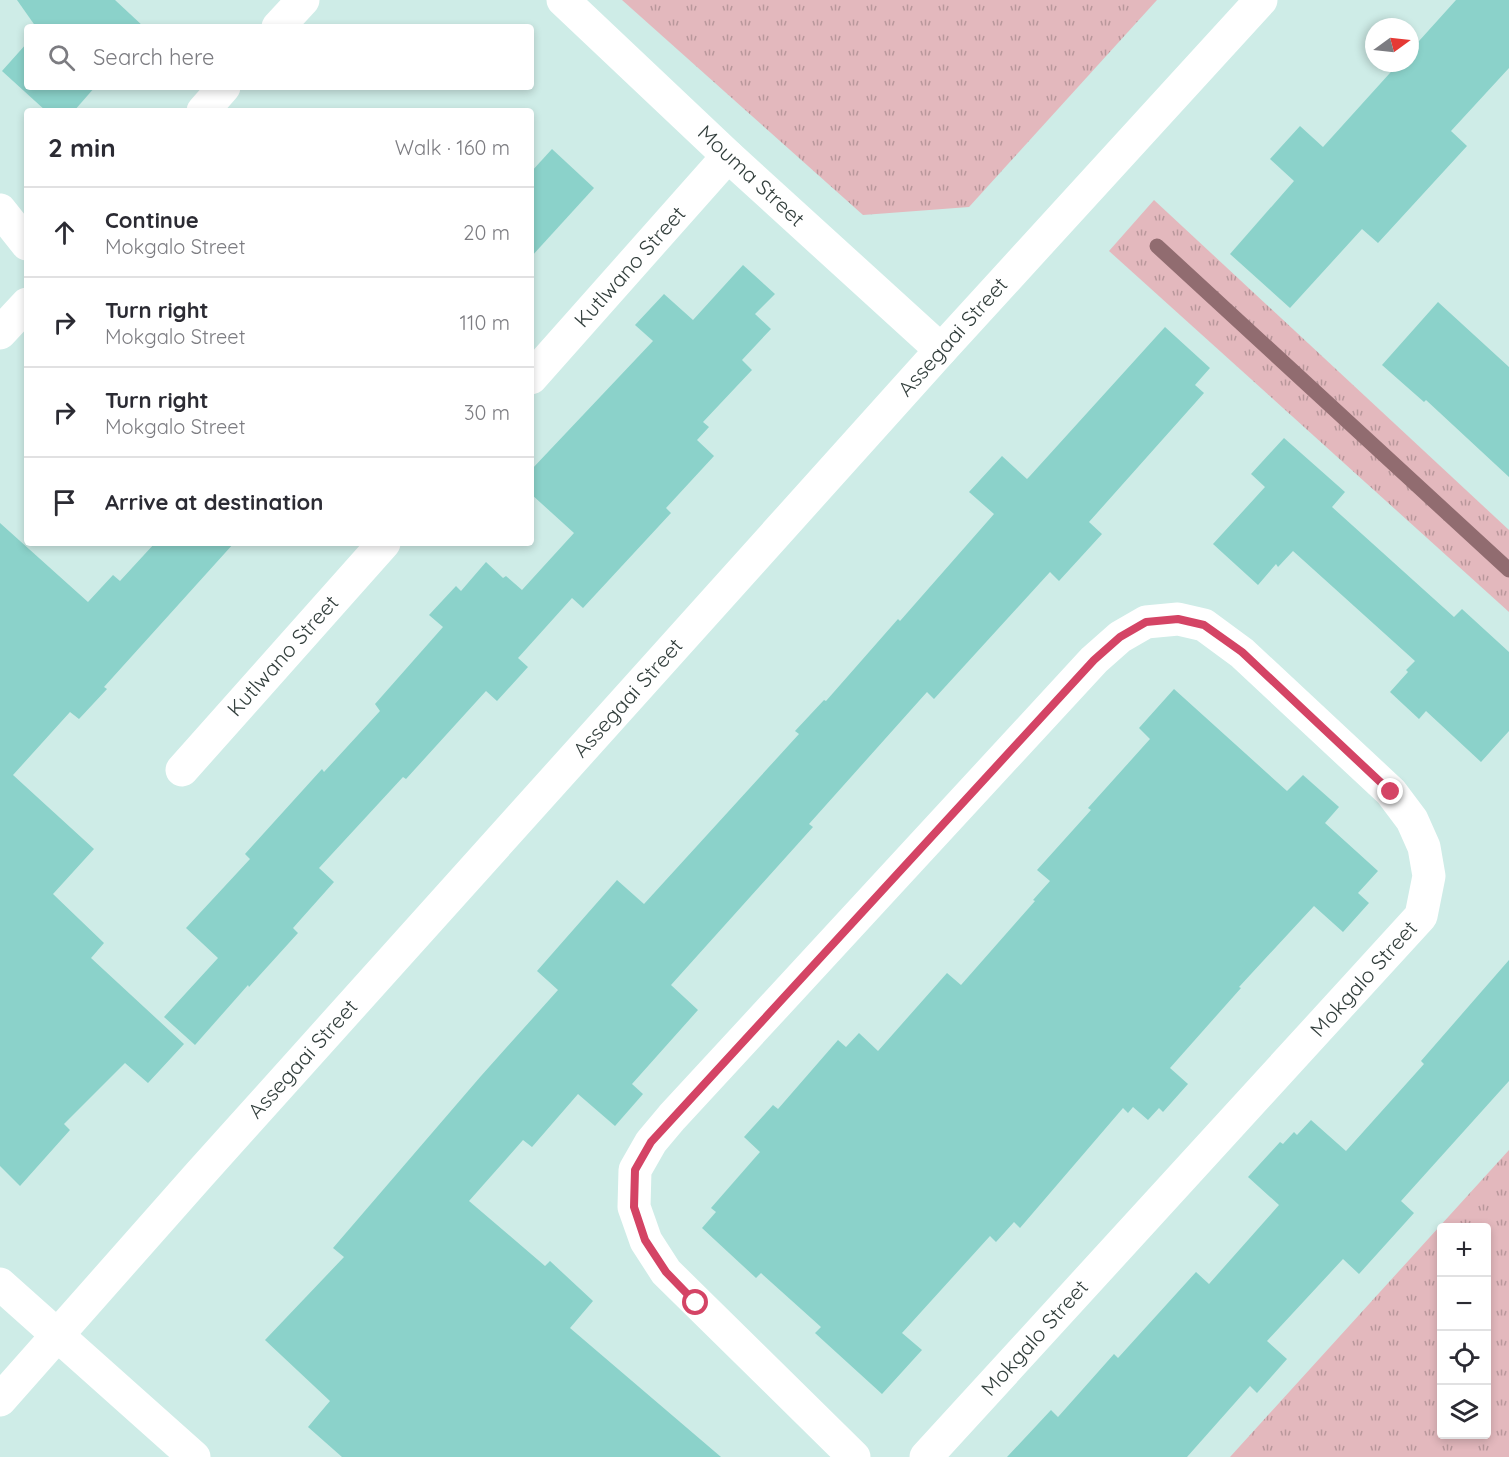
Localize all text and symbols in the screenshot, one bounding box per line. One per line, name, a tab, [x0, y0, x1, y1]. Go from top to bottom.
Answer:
north arrow	[1365, 18, 1419, 72]
search box	[24, 24, 534, 90]
icon: search	[45, 41, 78, 74]
text: Search here	[93, 43, 214, 71]
street label: Mouma Street	[693, 119, 811, 231]
text: 2 min	[48, 131, 116, 164]
text: Walk · 160 m	[395, 135, 510, 160]
street label: Kutlwano Street	[568, 200, 690, 332]
text: Continue	[105, 206, 199, 234]
icon: ahead	[48, 216, 81, 249]
text: 20 m	[463, 220, 510, 245]
text: Mokgalo Street	[105, 234, 245, 259]
street label: Assegaai Street	[892, 271, 1013, 401]
text: Turn right	[105, 296, 209, 324]
icon: right	[48, 306, 81, 339]
text: 110 m	[460, 310, 510, 335]
text: Mokgalo Street	[105, 324, 245, 349]
text: Turn right	[105, 386, 209, 414]
icon: right	[48, 396, 81, 429]
text: 30 m	[464, 400, 510, 425]
text: Mokgalo Street	[105, 414, 245, 439]
icon: arrive	[48, 486, 81, 519]
text: Arrive at destination	[105, 488, 323, 516]
street label: Kutlwano Street	[221, 589, 343, 721]
street label: Assegaai Street	[567, 632, 688, 762]
route end	[1377, 778, 1403, 804]
street label: Mokgalo Street	[1304, 915, 1422, 1042]
street label: Assegaai Street	[242, 993, 363, 1123]
map controls	[1437, 1223, 1491, 1439]
button: +	[1437, 1223, 1491, 1277]
street label: Mokgalo Street	[975, 1274, 1093, 1401]
button: −	[1437, 1277, 1491, 1331]
route start	[682, 1289, 708, 1315]
button: locate	[1437, 1331, 1491, 1385]
button: layers	[1437, 1385, 1491, 1439]

